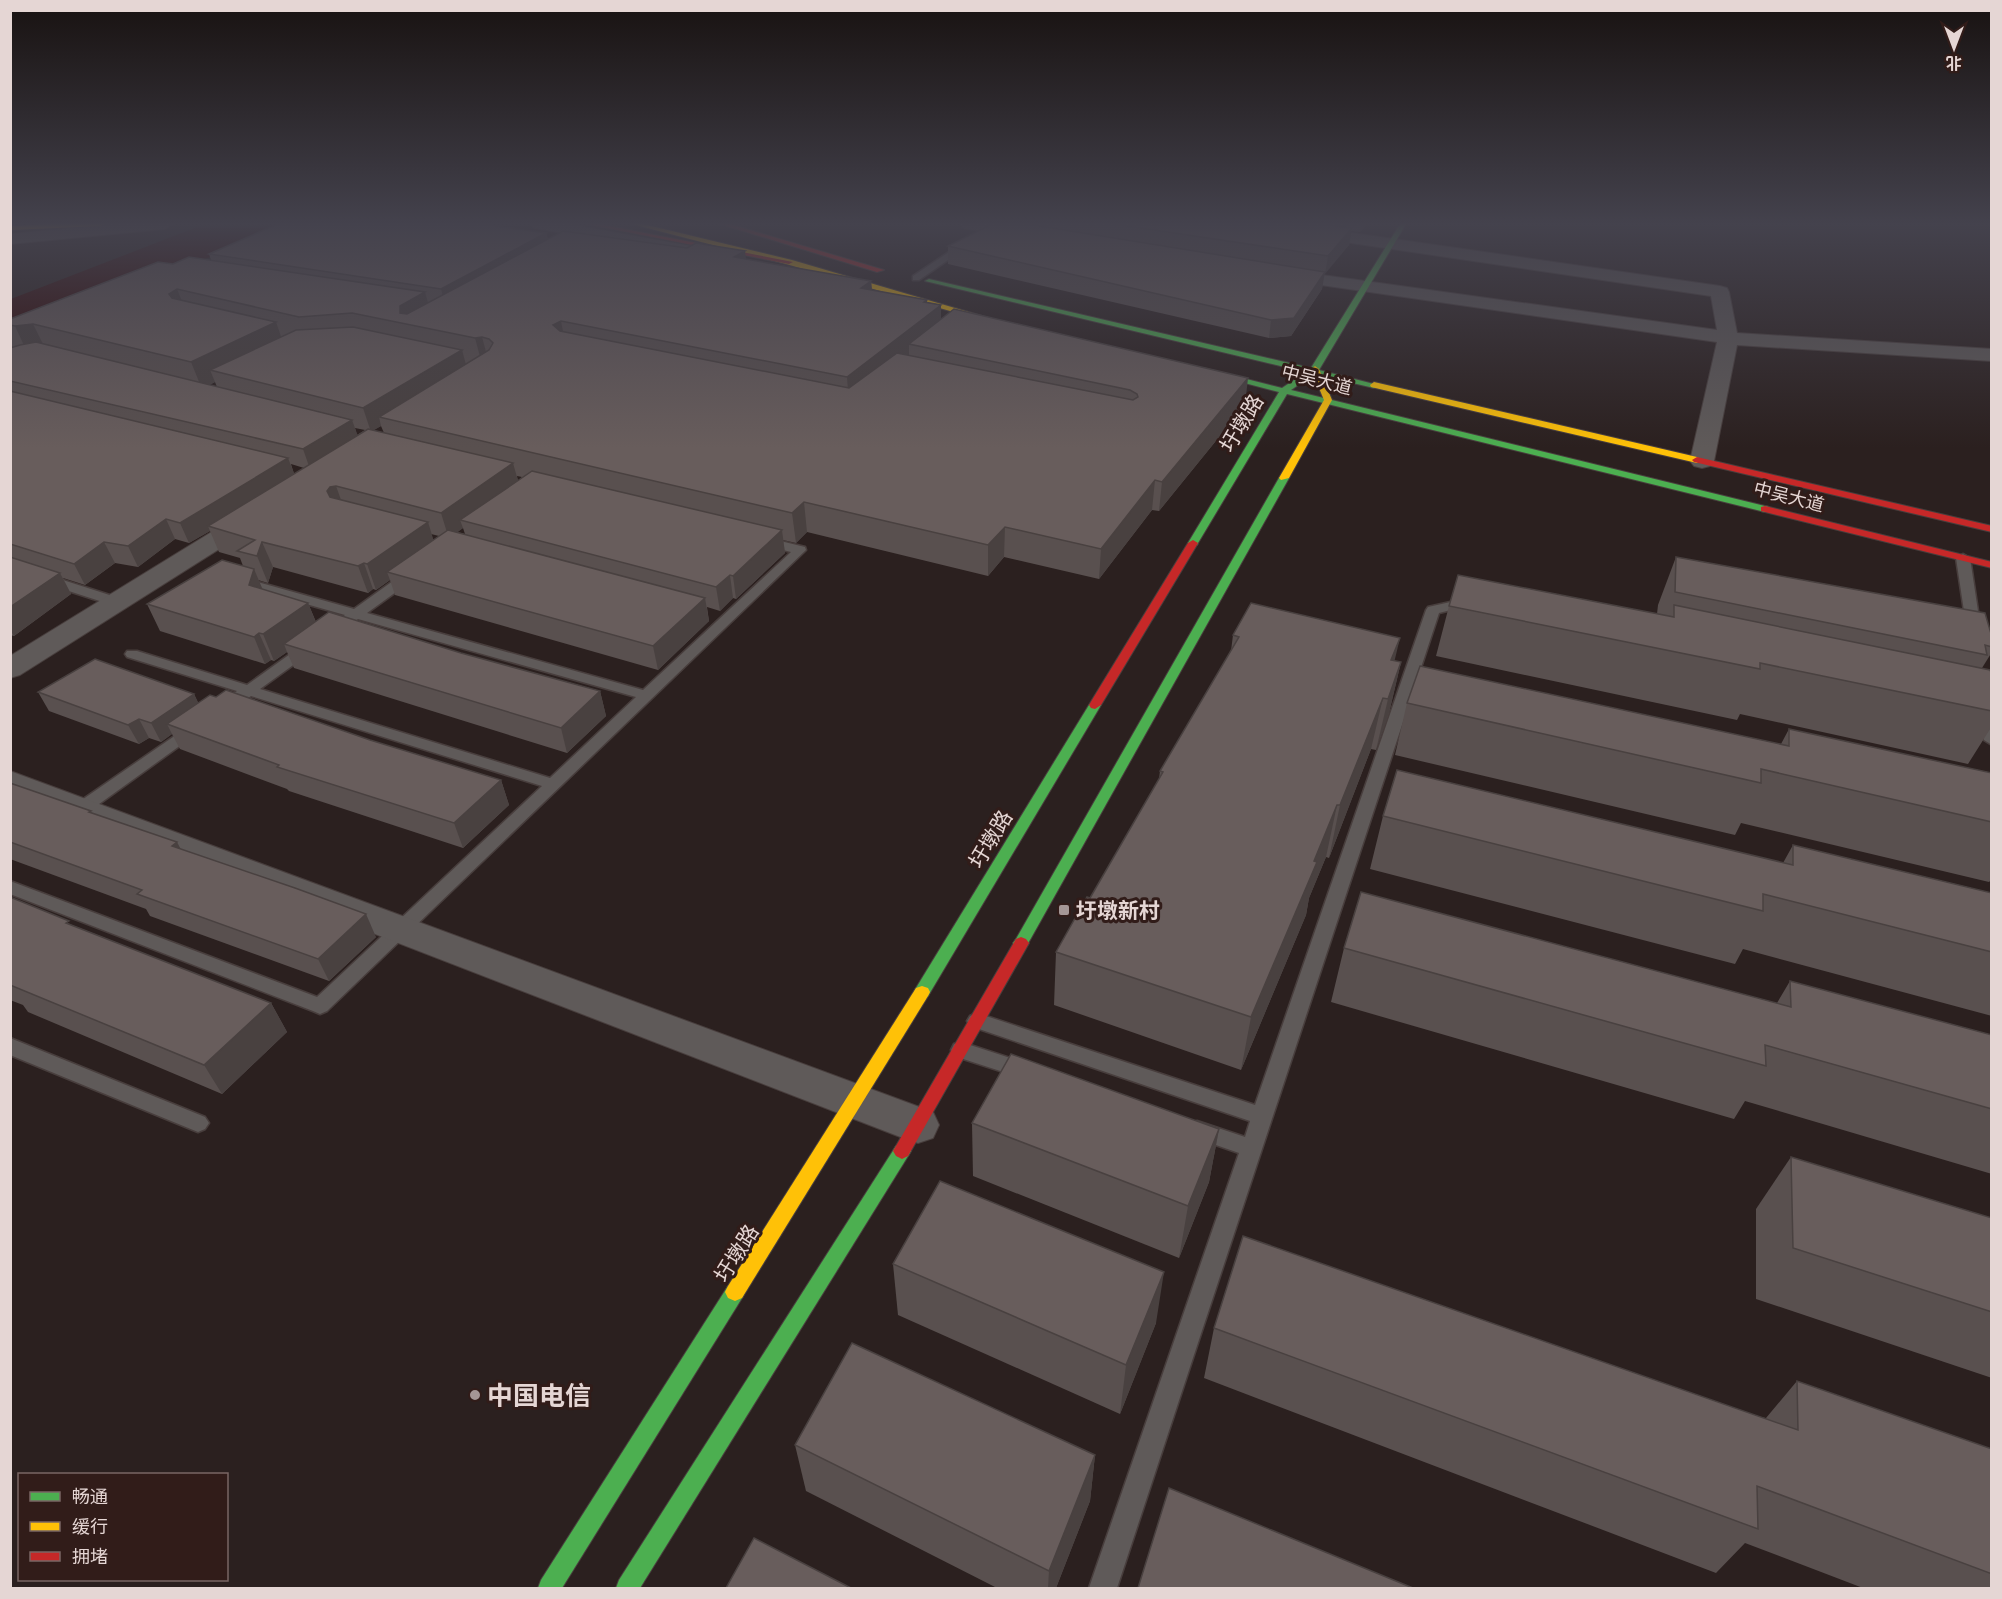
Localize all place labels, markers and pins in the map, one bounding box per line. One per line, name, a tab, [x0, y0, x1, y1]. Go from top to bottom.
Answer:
place label: 圩墩新村	[1076, 896, 1160, 924]
marker: 圩墩新村	[1057, 903, 1071, 917]
place label: 中国电信	[487, 1377, 591, 1413]
marker: 中国电信	[468, 1388, 482, 1402]

